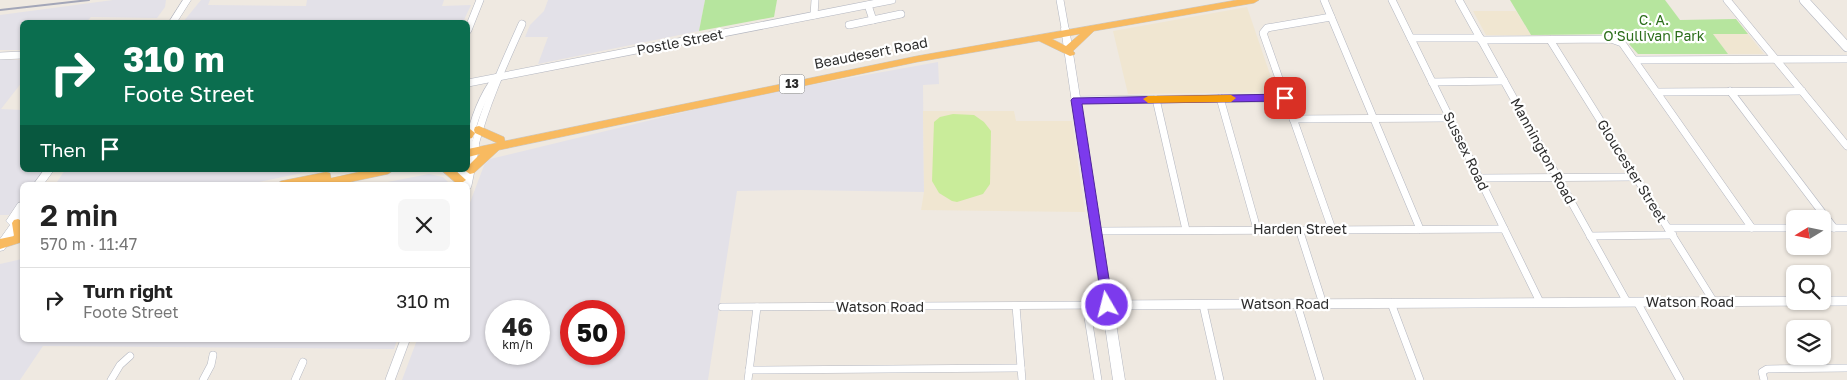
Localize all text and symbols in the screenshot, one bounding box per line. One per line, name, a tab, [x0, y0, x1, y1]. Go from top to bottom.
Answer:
park label: C. A. O'Sullivan Park	[1603, 11, 1705, 44]
street label: Postle Street	[635, 25, 725, 58]
street label: Beaudesert Road	[813, 33, 929, 72]
text: 310 m	[123, 38, 225, 80]
icon: right	[40, 40, 105, 105]
road number: 13	[780, 74, 804, 94]
pin	[1264, 77, 1306, 119]
text: Foote Street	[123, 80, 254, 107]
icon: arrive	[1271, 84, 1299, 112]
street label: Mannington Road	[1507, 95, 1580, 207]
street label: Sussex Road	[1440, 109, 1493, 193]
street label: Gloucester Street	[1594, 116, 1671, 225]
icon: arrive	[96, 135, 124, 163]
text: Then	[40, 138, 86, 161]
text: 2 min	[40, 197, 118, 233]
button: close	[398, 199, 450, 251]
north arrow	[1786, 210, 1831, 255]
map controls	[1786, 210, 1831, 365]
street label: Harden Street	[1253, 220, 1347, 237]
text: 570 m · 11:47	[40, 234, 137, 254]
button: search	[1786, 265, 1831, 310]
position arrow	[1080, 278, 1132, 330]
text: Turn right	[83, 279, 173, 302]
icon: right	[40, 286, 68, 314]
text: 310 m	[396, 289, 450, 312]
street label: Watson Road	[1646, 293, 1734, 310]
street label: Watson Road	[1241, 295, 1329, 312]
street label: Watson Road	[836, 298, 924, 315]
speed limit sign: 50	[560, 300, 625, 365]
text: Foote Street	[83, 302, 179, 322]
text: 46	[502, 311, 533, 342]
button: layers	[1786, 320, 1831, 365]
text: km/h	[502, 337, 533, 352]

